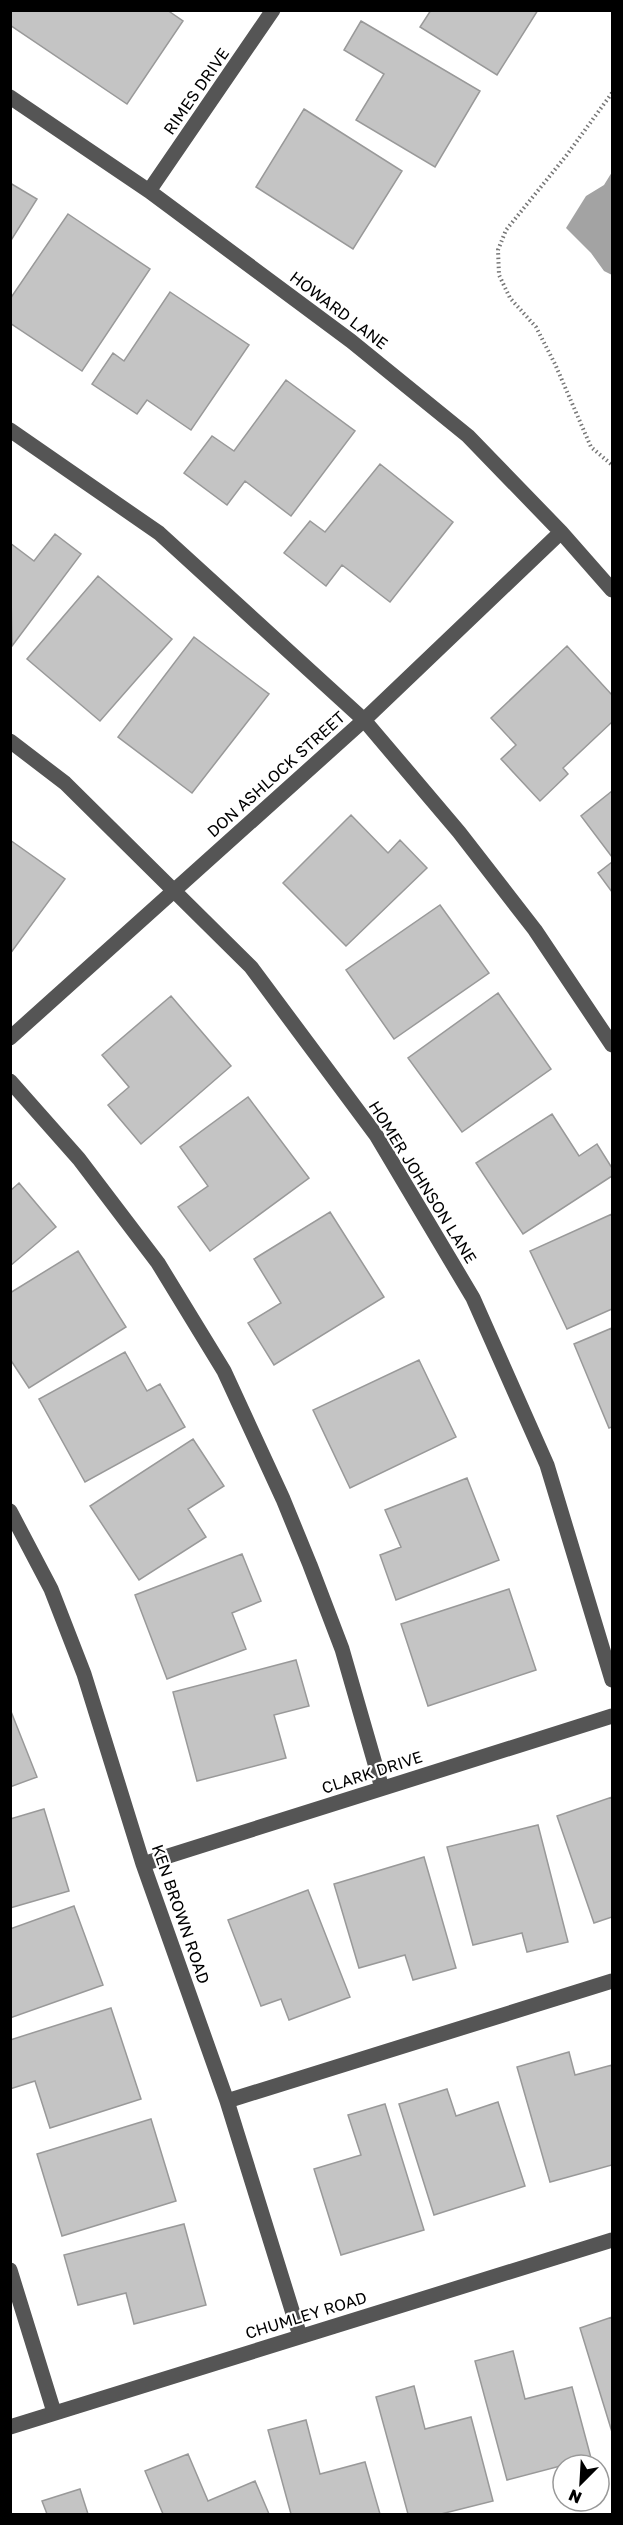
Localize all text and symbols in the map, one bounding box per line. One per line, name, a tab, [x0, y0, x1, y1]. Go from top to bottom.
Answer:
street label: RIMES DRIVE	[159, 44, 233, 138]
street label: HOWARD LANE	[286, 267, 392, 353]
street label: DON ASHLOCK STREET	[203, 707, 349, 841]
street label: HOMER JOHNSON LANE	[365, 1097, 481, 1267]
street label: CLARK DRIVE	[319, 1746, 425, 1798]
street label: KEN BROWN ROAD	[148, 1842, 214, 1986]
street label: CHUMLEY ROAD	[243, 2287, 369, 2343]
north arrow	[551, 2453, 611, 2513]
text: N	[565, 2485, 585, 2508]

